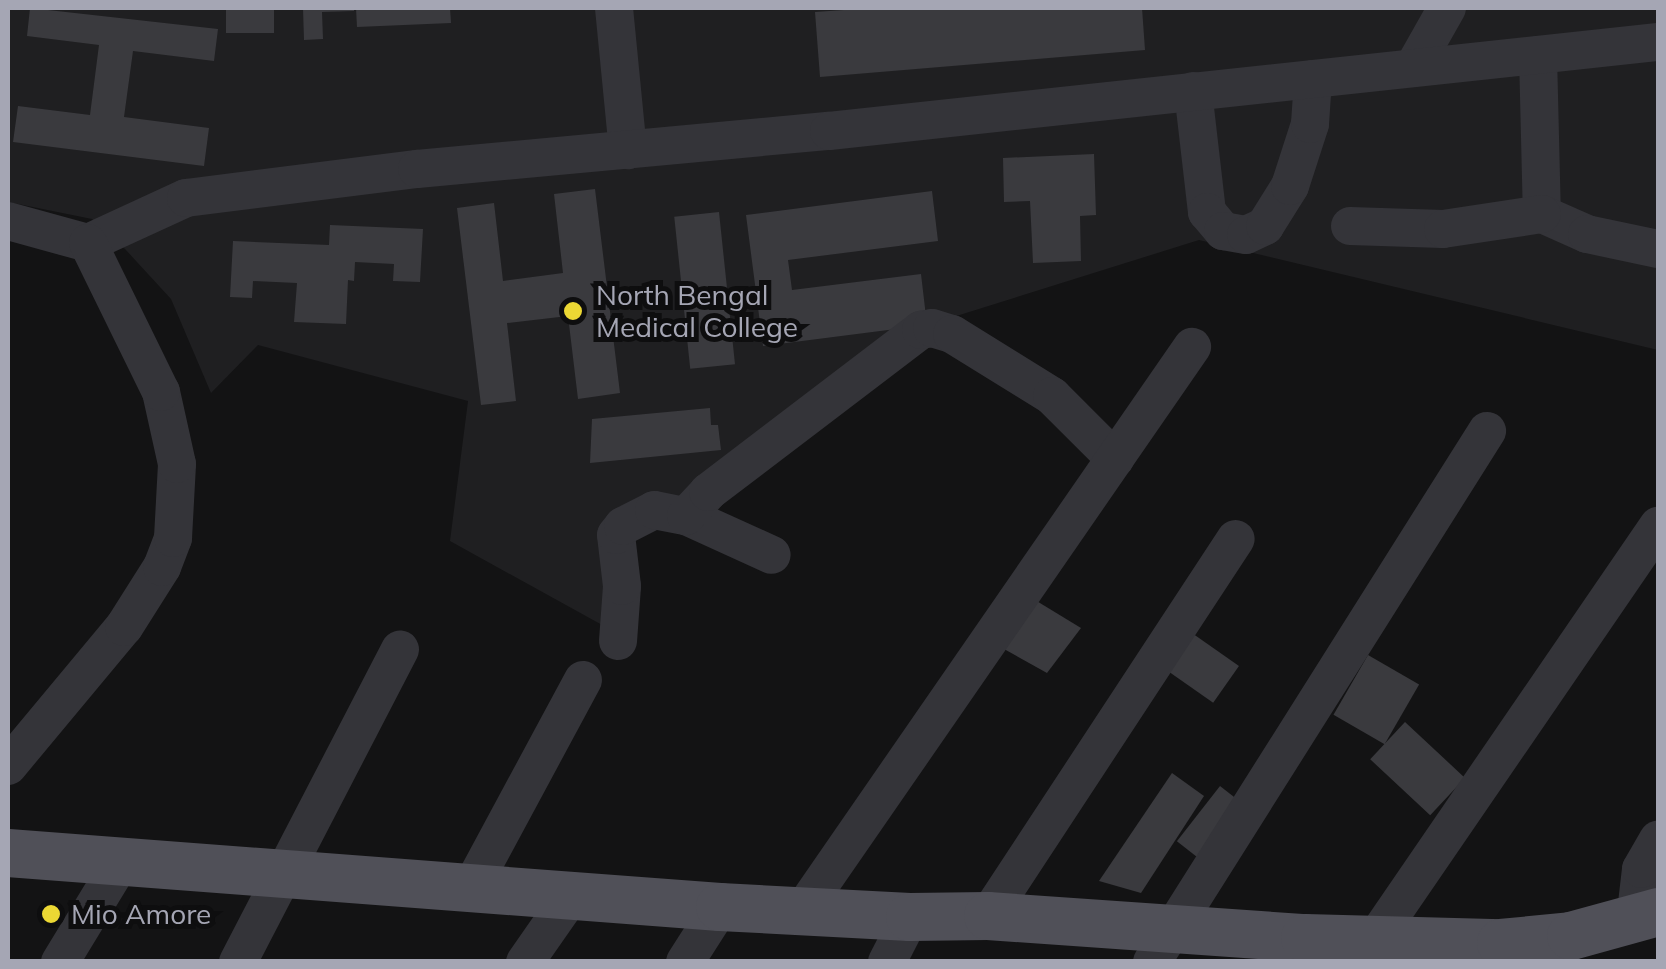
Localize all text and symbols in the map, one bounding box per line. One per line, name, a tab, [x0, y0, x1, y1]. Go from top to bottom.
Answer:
place label: North Bengal Medical College	[596, 278, 798, 344]
marker: North Bengal Medical College	[560, 298, 586, 324]
place label: Mio Amore	[71, 897, 211, 931]
marker: Mio Amore	[40, 903, 62, 925]

